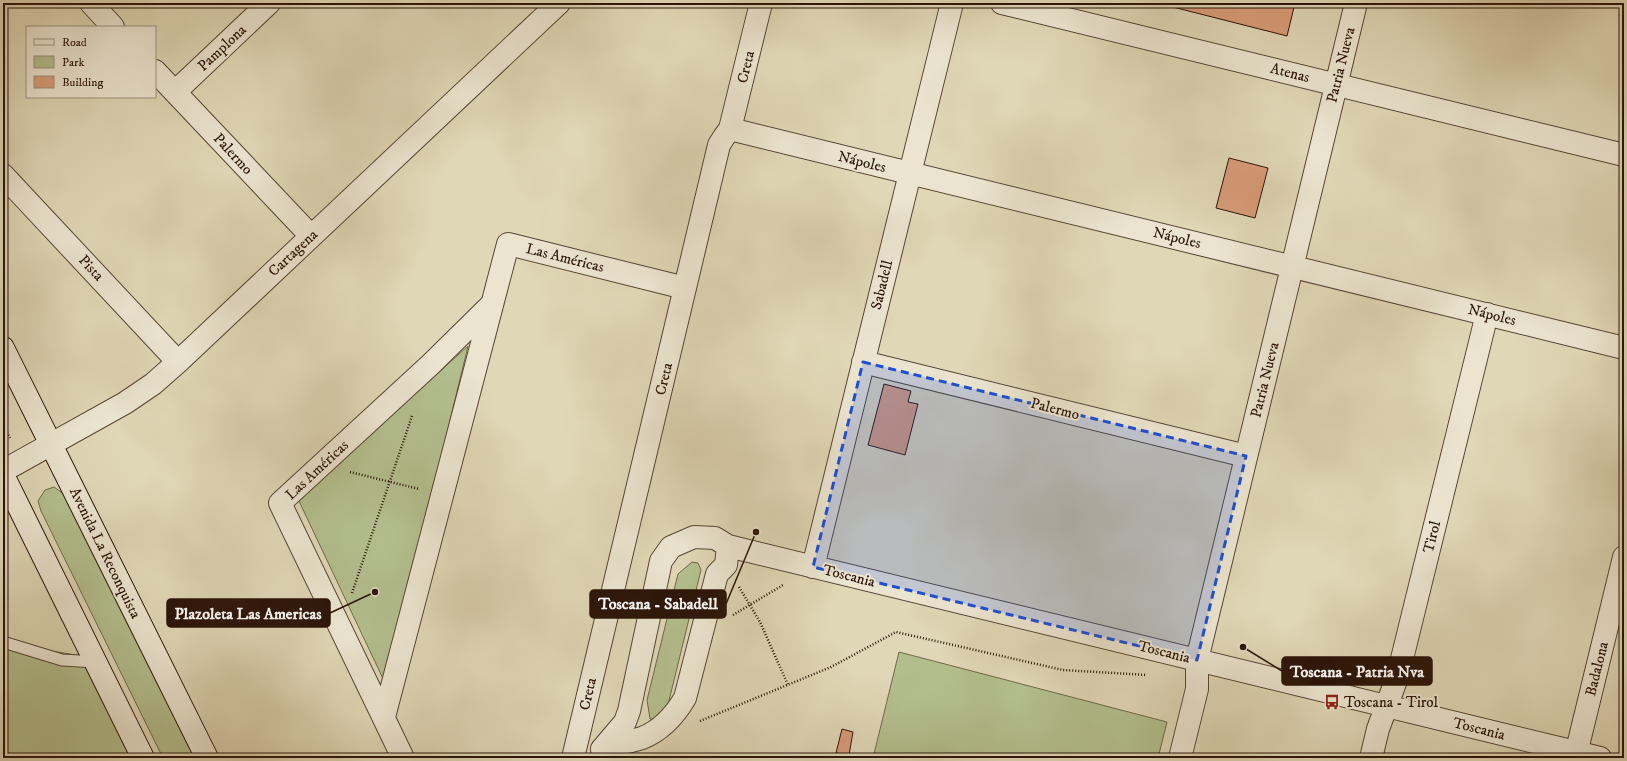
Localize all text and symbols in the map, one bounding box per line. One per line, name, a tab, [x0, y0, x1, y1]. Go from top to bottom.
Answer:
street label: Pamplona	[194, 20, 251, 75]
street label: Patria Nueva	[1322, 25, 1360, 105]
legend	[26, 26, 156, 98]
text: Road	[62, 35, 87, 50]
street label: Creta	[733, 48, 759, 85]
text: Park	[62, 55, 84, 70]
street label: Atenas	[1268, 59, 1312, 87]
text: Building	[62, 75, 103, 90]
street label: Palermo	[209, 129, 257, 179]
street label: Nápoles	[836, 147, 888, 177]
street label: Nápoles	[1151, 223, 1203, 253]
street label: Cartagena	[264, 225, 322, 281]
street label: Las Américas	[524, 239, 606, 277]
street label: Pista	[74, 251, 108, 285]
street label: Sabadell	[867, 258, 897, 312]
street label: Nápoles	[1466, 300, 1518, 330]
street label: Patria Nueva	[1246, 340, 1284, 420]
street label: Creta	[651, 360, 677, 397]
street label: Palermo	[1029, 394, 1081, 424]
street label: Las Américas	[281, 436, 353, 504]
street label: Avenida La Reconquista	[65, 484, 145, 622]
street label: Tirol	[1419, 518, 1445, 555]
street label: Toscania	[821, 560, 878, 592]
callout: Toscana - Sabadell	[590, 590, 726, 618]
text: Toscana - Sabadell	[597, 594, 719, 614]
callout: Plazoleta Las Americas	[167, 599, 330, 627]
text: Plazoleta Las Americas	[174, 604, 322, 624]
street label: Toscania	[1136, 636, 1193, 668]
street label: Badalona	[1581, 639, 1613, 698]
callout: Toscana - Patria Nva	[1282, 657, 1432, 685]
text: Toscana - Patria Nva	[1289, 662, 1425, 682]
street label: Creta	[575, 675, 601, 712]
bus stop icon: Toscana - Tirol	[1323, 693, 1341, 711]
place label: Toscana - Tirol	[1344, 693, 1439, 712]
street label: Toscania	[1451, 713, 1508, 745]

